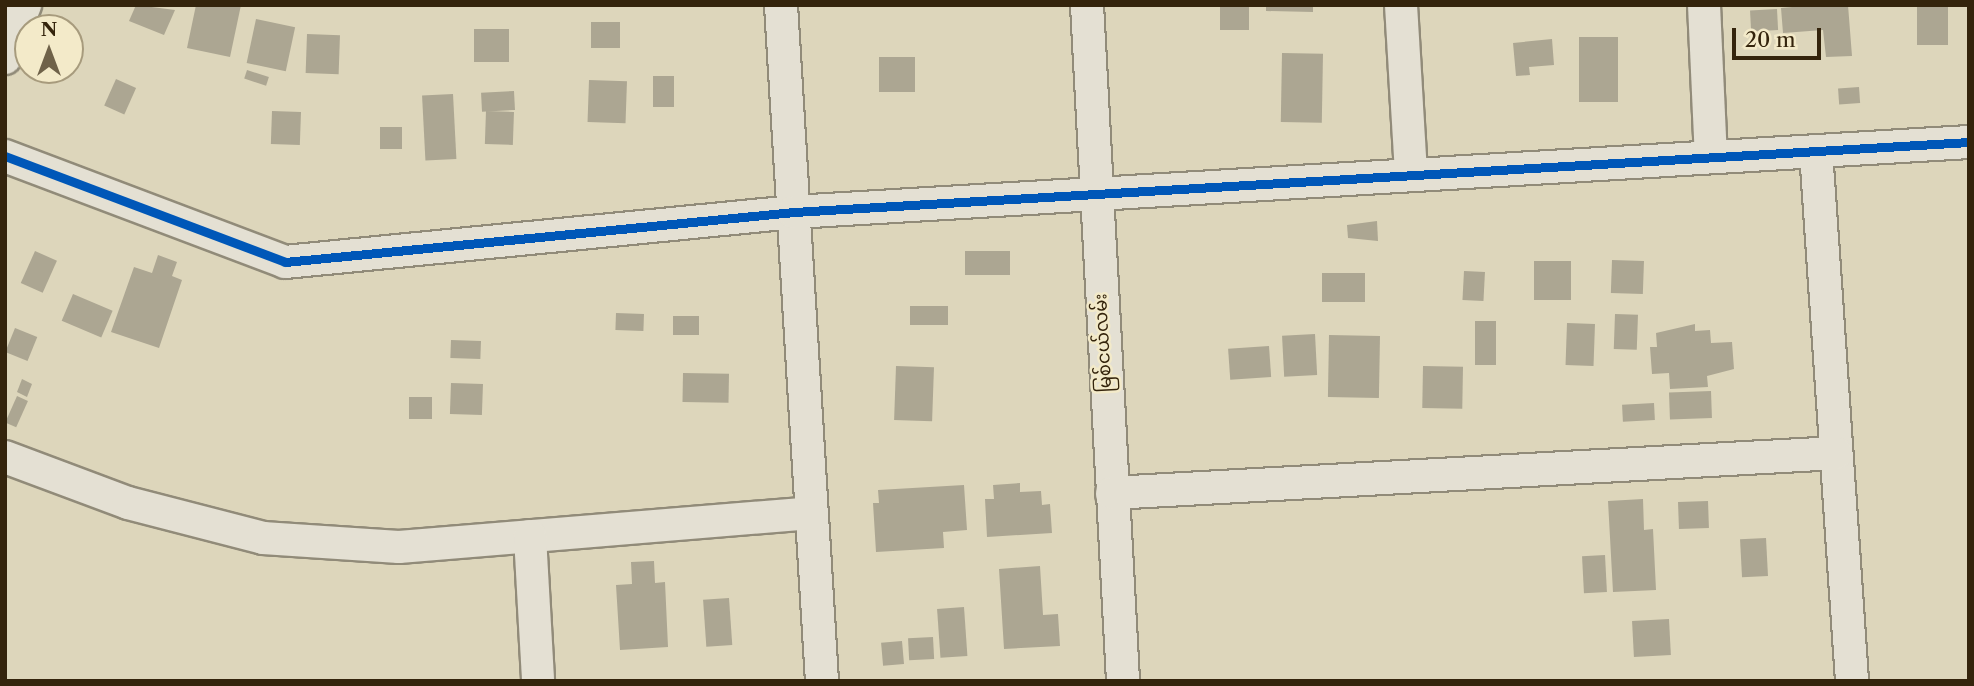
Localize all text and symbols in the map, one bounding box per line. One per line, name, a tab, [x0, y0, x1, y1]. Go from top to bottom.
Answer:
north arrow	[14, 14, 84, 84]
scale bar	[1736, 14, 1825, 58]
text: N	[41, 18, 57, 41]
text: 20 m	[1745, 27, 1796, 52]
street label: မြစ်ငယ်လမ်း	[1090, 293, 1116, 393]

